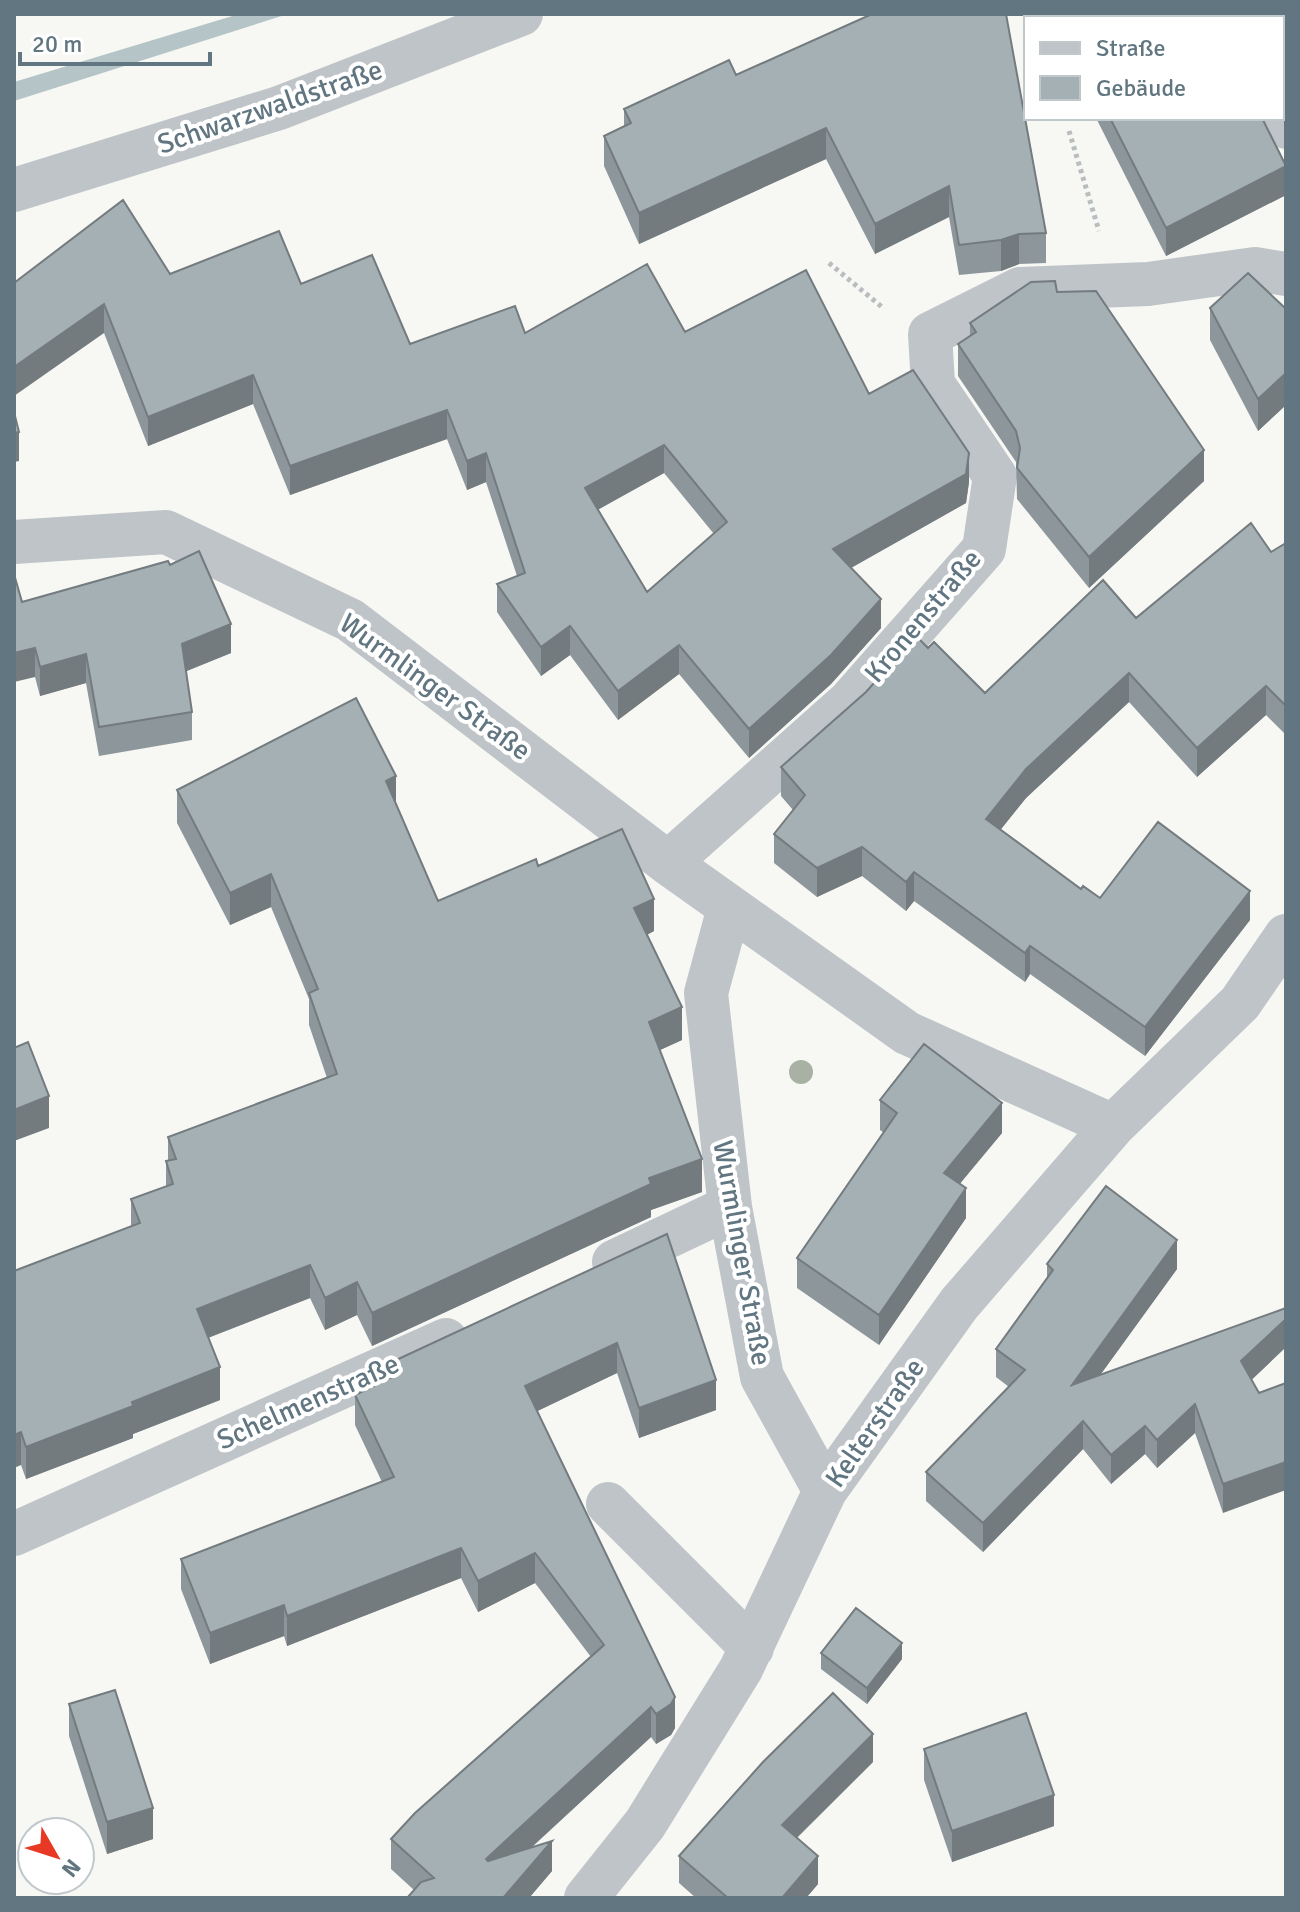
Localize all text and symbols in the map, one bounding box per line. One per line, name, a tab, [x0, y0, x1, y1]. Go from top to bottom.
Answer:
scale bar	[20, 16, 210, 66]
legend	[1024, 16, 1284, 120]
text: 20 m	[32, 29, 82, 59]
text: Straße	[1096, 33, 1166, 63]
street label: Schwarzwaldstraße	[153, 53, 387, 161]
text: Gebäude	[1096, 73, 1186, 103]
street label: Kronenstraße	[857, 542, 989, 690]
street label: Wurmlinger Straße	[333, 606, 537, 768]
street label: Wurmlinger Straße	[705, 1138, 779, 1368]
street label: Schelmenstraße	[212, 1347, 404, 1457]
street label: Kelterstraße	[818, 1352, 932, 1494]
north arrow	[16, 1816, 96, 1896]
text: N	[56, 1854, 86, 1883]

